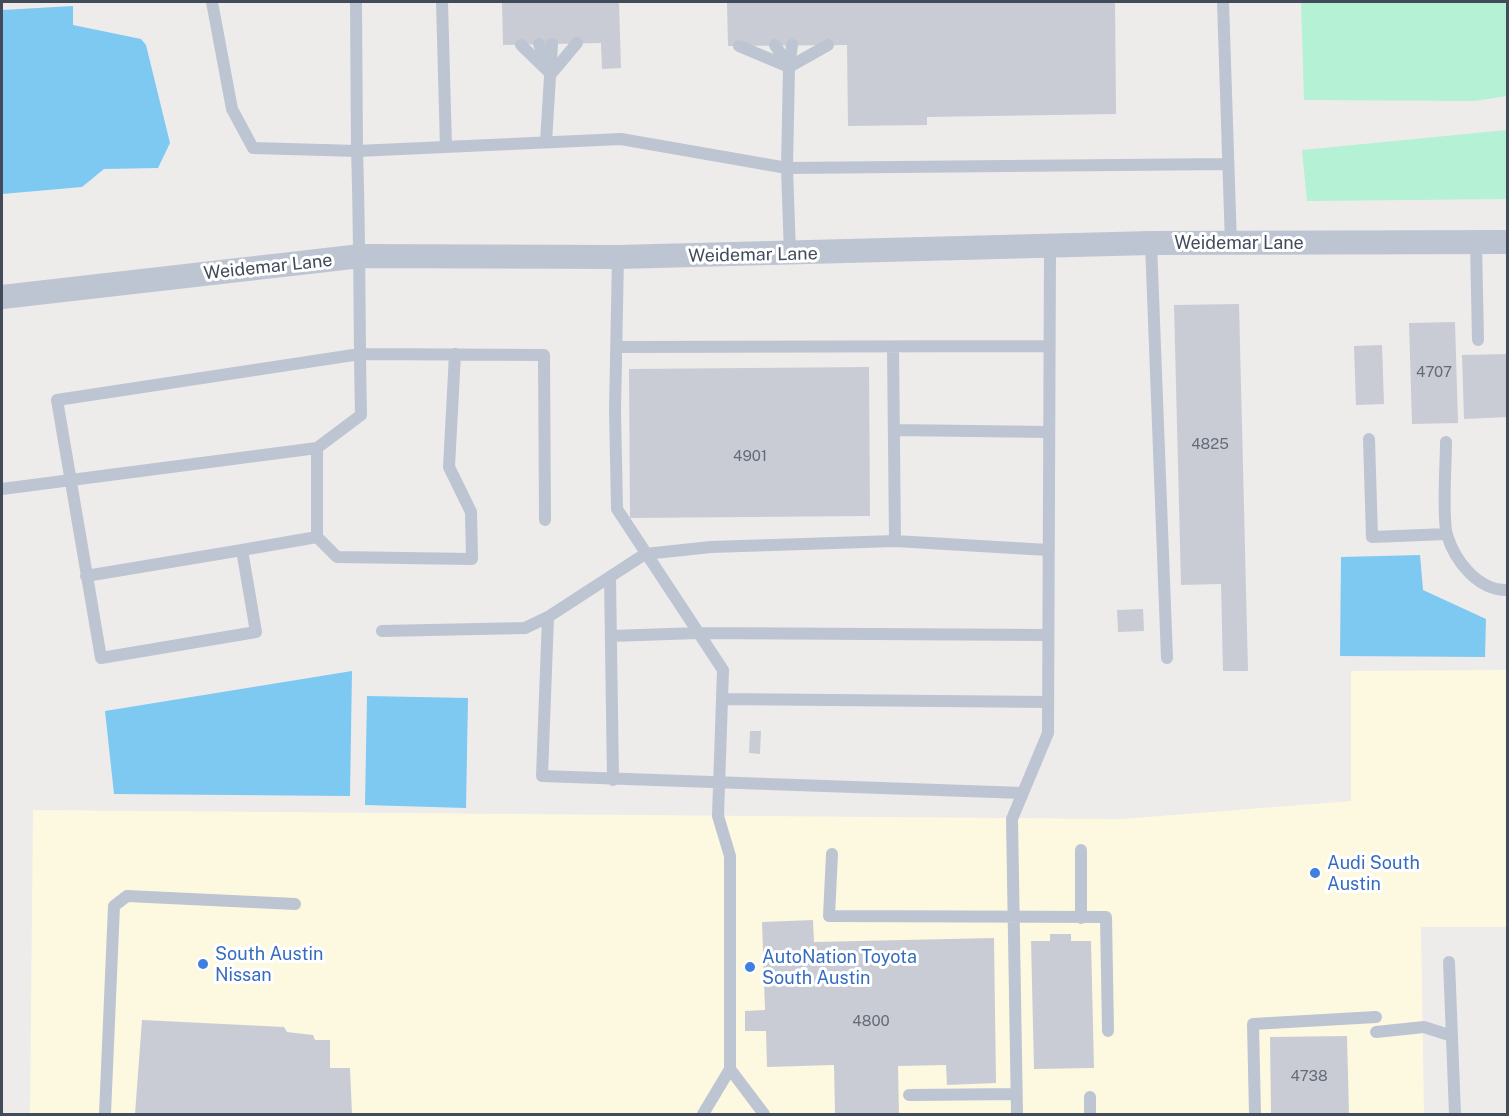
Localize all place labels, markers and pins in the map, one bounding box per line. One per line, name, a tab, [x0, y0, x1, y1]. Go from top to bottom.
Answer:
place label: Audi South Austin	[1327, 852, 1420, 894]
marker: Audi South Austin	[1308, 866, 1322, 880]
place label: South Austin Nissan	[215, 943, 323, 986]
place label: AutoNation Toyota South Austin	[762, 946, 917, 988]
marker: South Austin Nissan	[196, 957, 210, 971]
marker: AutoNation Toyota South Austin	[743, 960, 757, 974]

